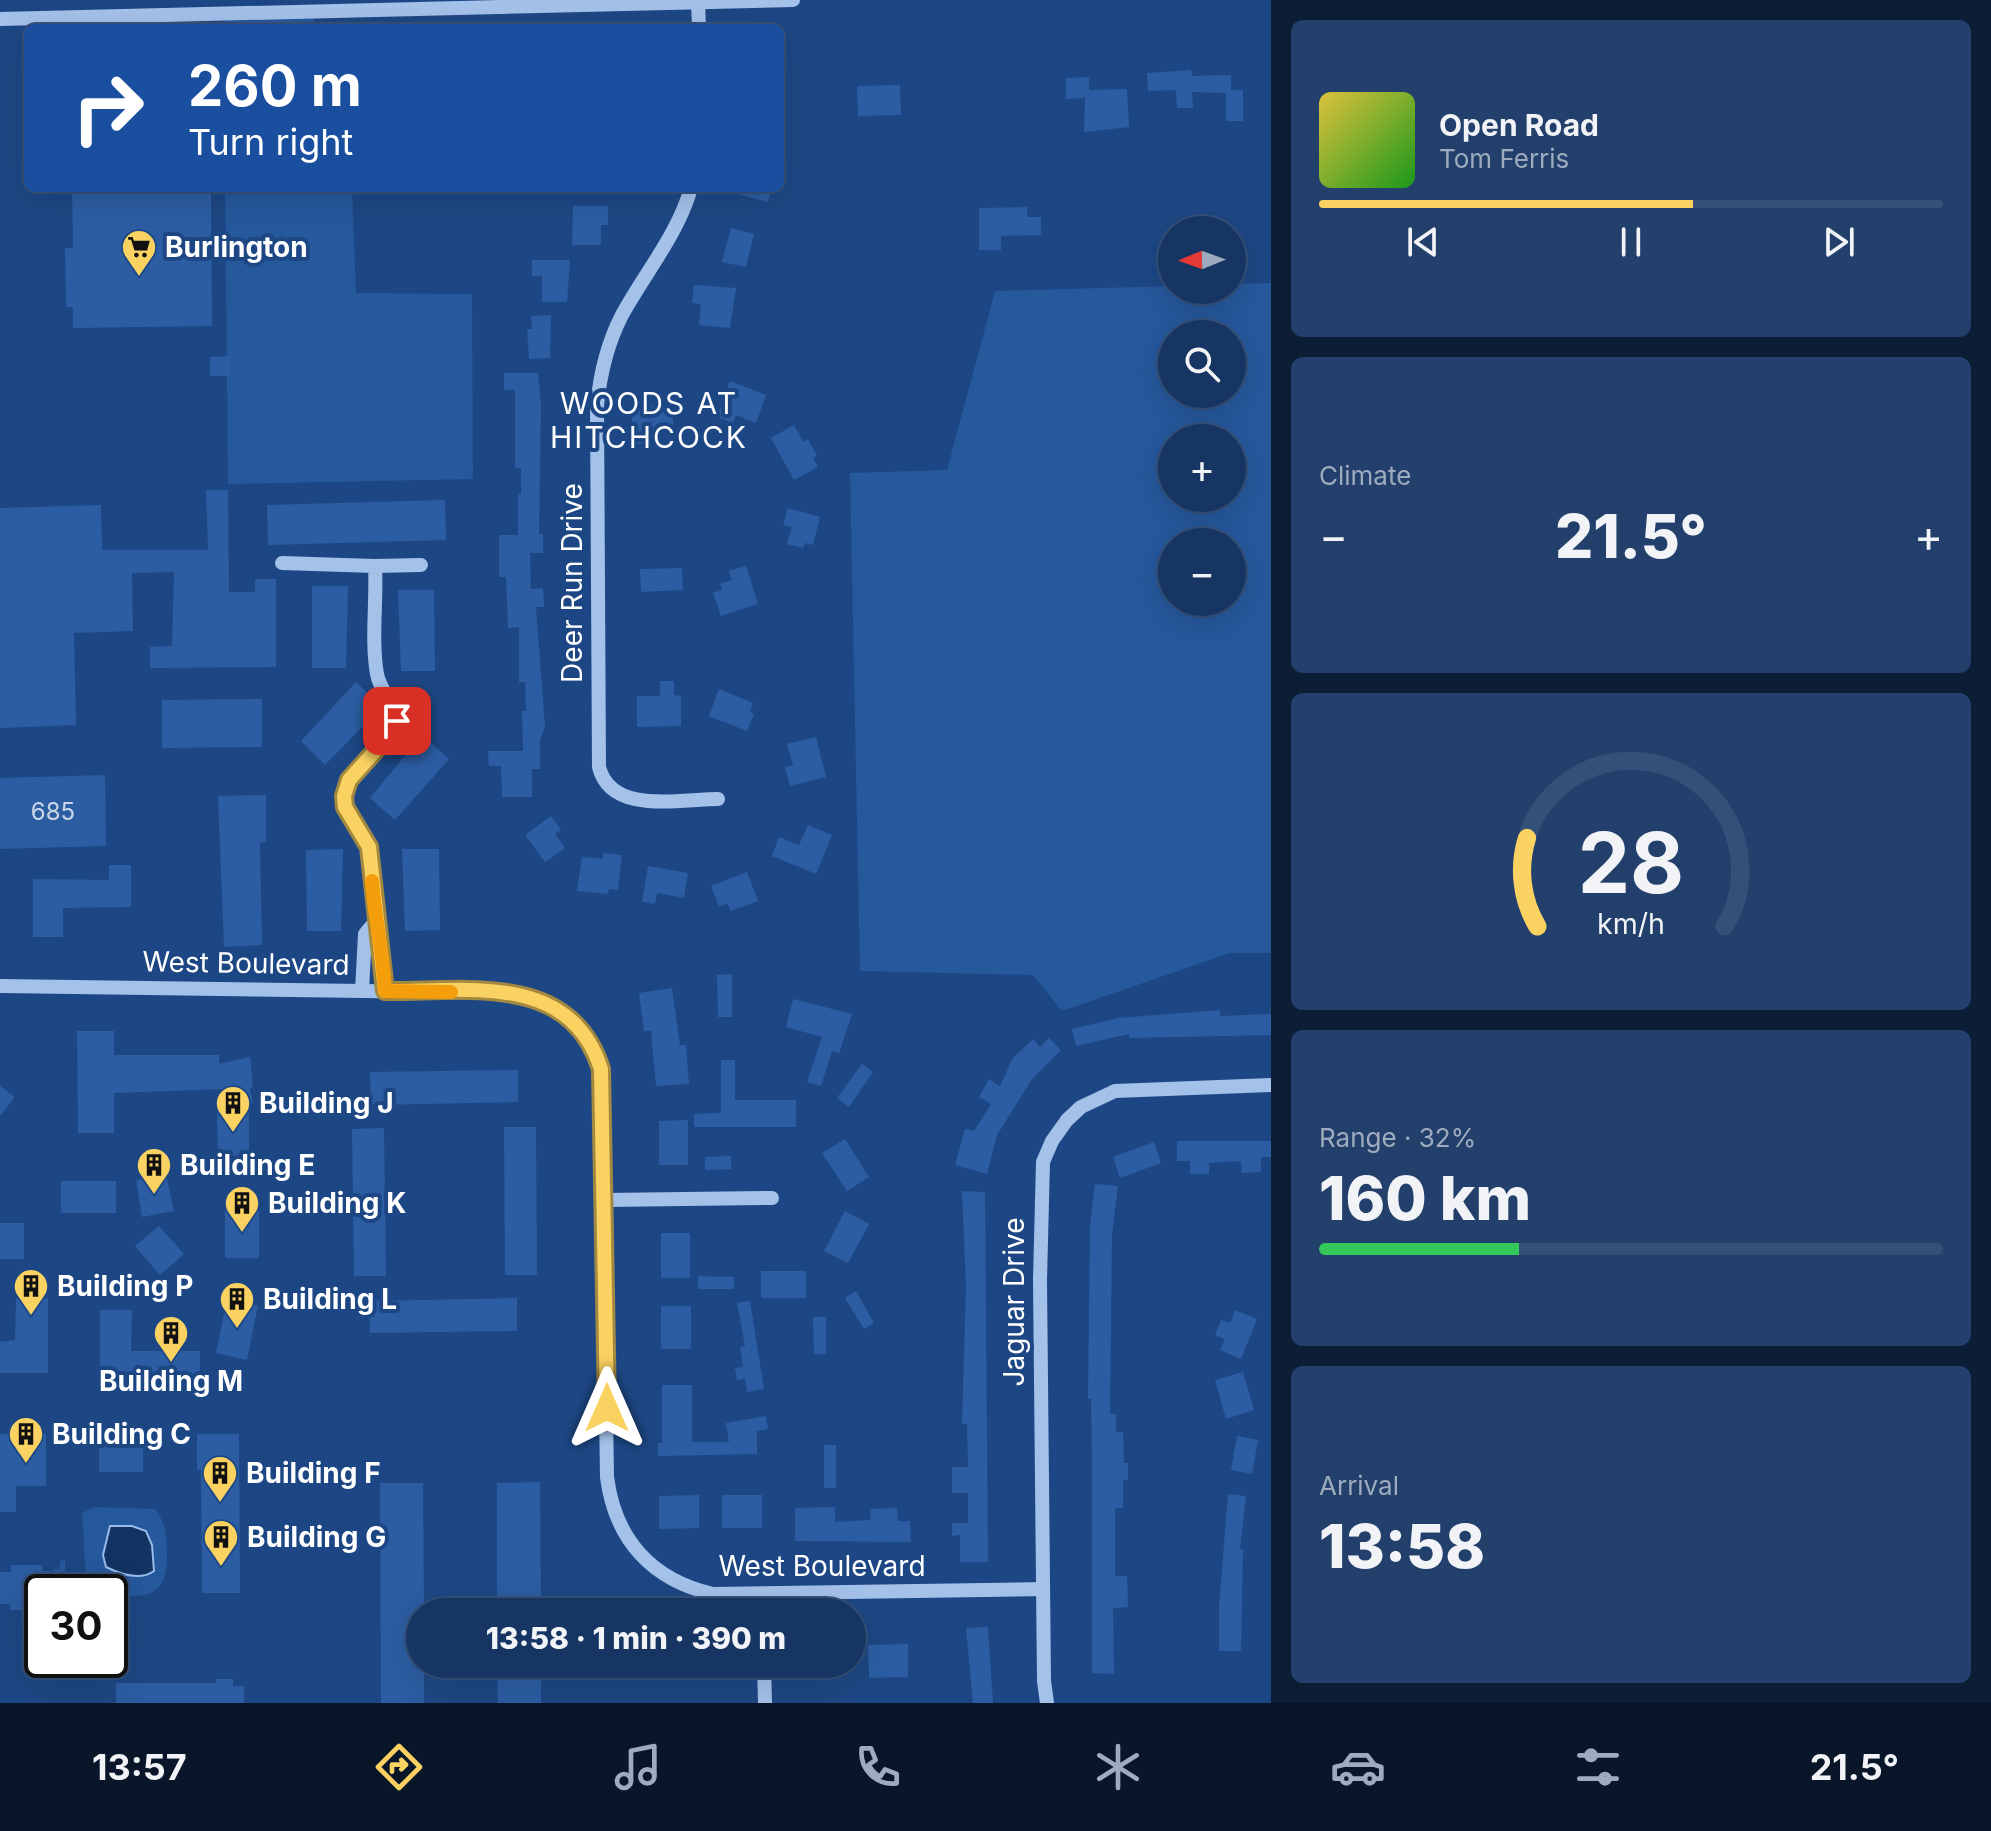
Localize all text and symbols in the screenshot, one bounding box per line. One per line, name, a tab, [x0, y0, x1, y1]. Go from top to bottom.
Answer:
text: 260 m	[188, 52, 362, 120]
icon: right	[56, 56, 160, 160]
text: Open Road	[1439, 107, 1599, 143]
text: Turn right	[188, 120, 353, 164]
text: Tom Ferris	[1439, 143, 1569, 174]
north arrow	[1158, 216, 1246, 304]
map controls	[1158, 216, 1246, 616]
icon: previous	[1401, 220, 1445, 264]
icon: pause	[1609, 220, 1653, 264]
icon: next	[1817, 220, 1861, 264]
supermarket icon: Burlington	[120, 228, 158, 278]
place label: Burlington	[165, 230, 308, 264]
button: search	[1158, 320, 1246, 408]
district label: WOODS AT HITCHCOCK	[550, 385, 748, 455]
button: +	[1158, 424, 1246, 512]
text: Climate	[1319, 460, 1411, 491]
street label: Deer Run Drive	[555, 483, 589, 683]
text: 21.5°	[1555, 500, 1707, 572]
text: −	[1319, 509, 1348, 563]
text: +	[1914, 509, 1943, 563]
button: −	[1158, 528, 1246, 616]
pin	[363, 687, 431, 755]
icon: arrive	[375, 699, 419, 743]
house number: 685	[31, 797, 75, 826]
text: 28	[1578, 812, 1684, 913]
text: km/h	[1597, 907, 1665, 942]
street label: West Boulevard	[142, 944, 350, 982]
building icon: Building J	[214, 1084, 252, 1134]
place label: Building J	[259, 1086, 394, 1120]
text: Range · 32%	[1319, 1122, 1476, 1153]
building icon: Building E	[135, 1146, 173, 1196]
place label: Building E	[180, 1148, 315, 1182]
text: 160 km	[1319, 1162, 1531, 1234]
building icon: Building K	[223, 1184, 261, 1234]
place label: Building K	[268, 1186, 406, 1220]
street label: Jaguar Drive	[997, 1217, 1031, 1387]
building icon: Building P	[12, 1267, 50, 1317]
place label: Building P	[57, 1269, 193, 1303]
building icon: Building L	[218, 1280, 256, 1330]
place label: Building L	[263, 1282, 397, 1316]
building icon: Building M	[152, 1314, 190, 1364]
place label: Building M	[99, 1364, 243, 1398]
position arrow	[565, 1366, 649, 1450]
building icon: Building C	[7, 1415, 45, 1465]
place label: Building C	[52, 1417, 191, 1451]
building icon: Building F	[201, 1454, 239, 1504]
place label: Building F	[246, 1456, 381, 1490]
text: Arrival	[1319, 1470, 1399, 1501]
text: 13:58	[1319, 1510, 1485, 1582]
building icon: Building G	[202, 1518, 240, 1568]
place label: Building G	[247, 1520, 386, 1554]
street label: West Boulevard	[718, 1549, 926, 1583]
speed limit sign: 30	[24, 1574, 128, 1678]
text: 13:58 · 1 min · 390 m	[486, 1620, 786, 1656]
icon: directions	[371, 1739, 427, 1795]
icon: music	[610, 1739, 666, 1795]
icon: phone	[850, 1739, 906, 1795]
icon: climate	[1090, 1739, 1146, 1795]
icon: car	[1330, 1739, 1386, 1795]
icon: filters	[1570, 1739, 1626, 1795]
text: 13:57	[92, 1745, 187, 1789]
text: 21.5°	[1810, 1745, 1899, 1789]

